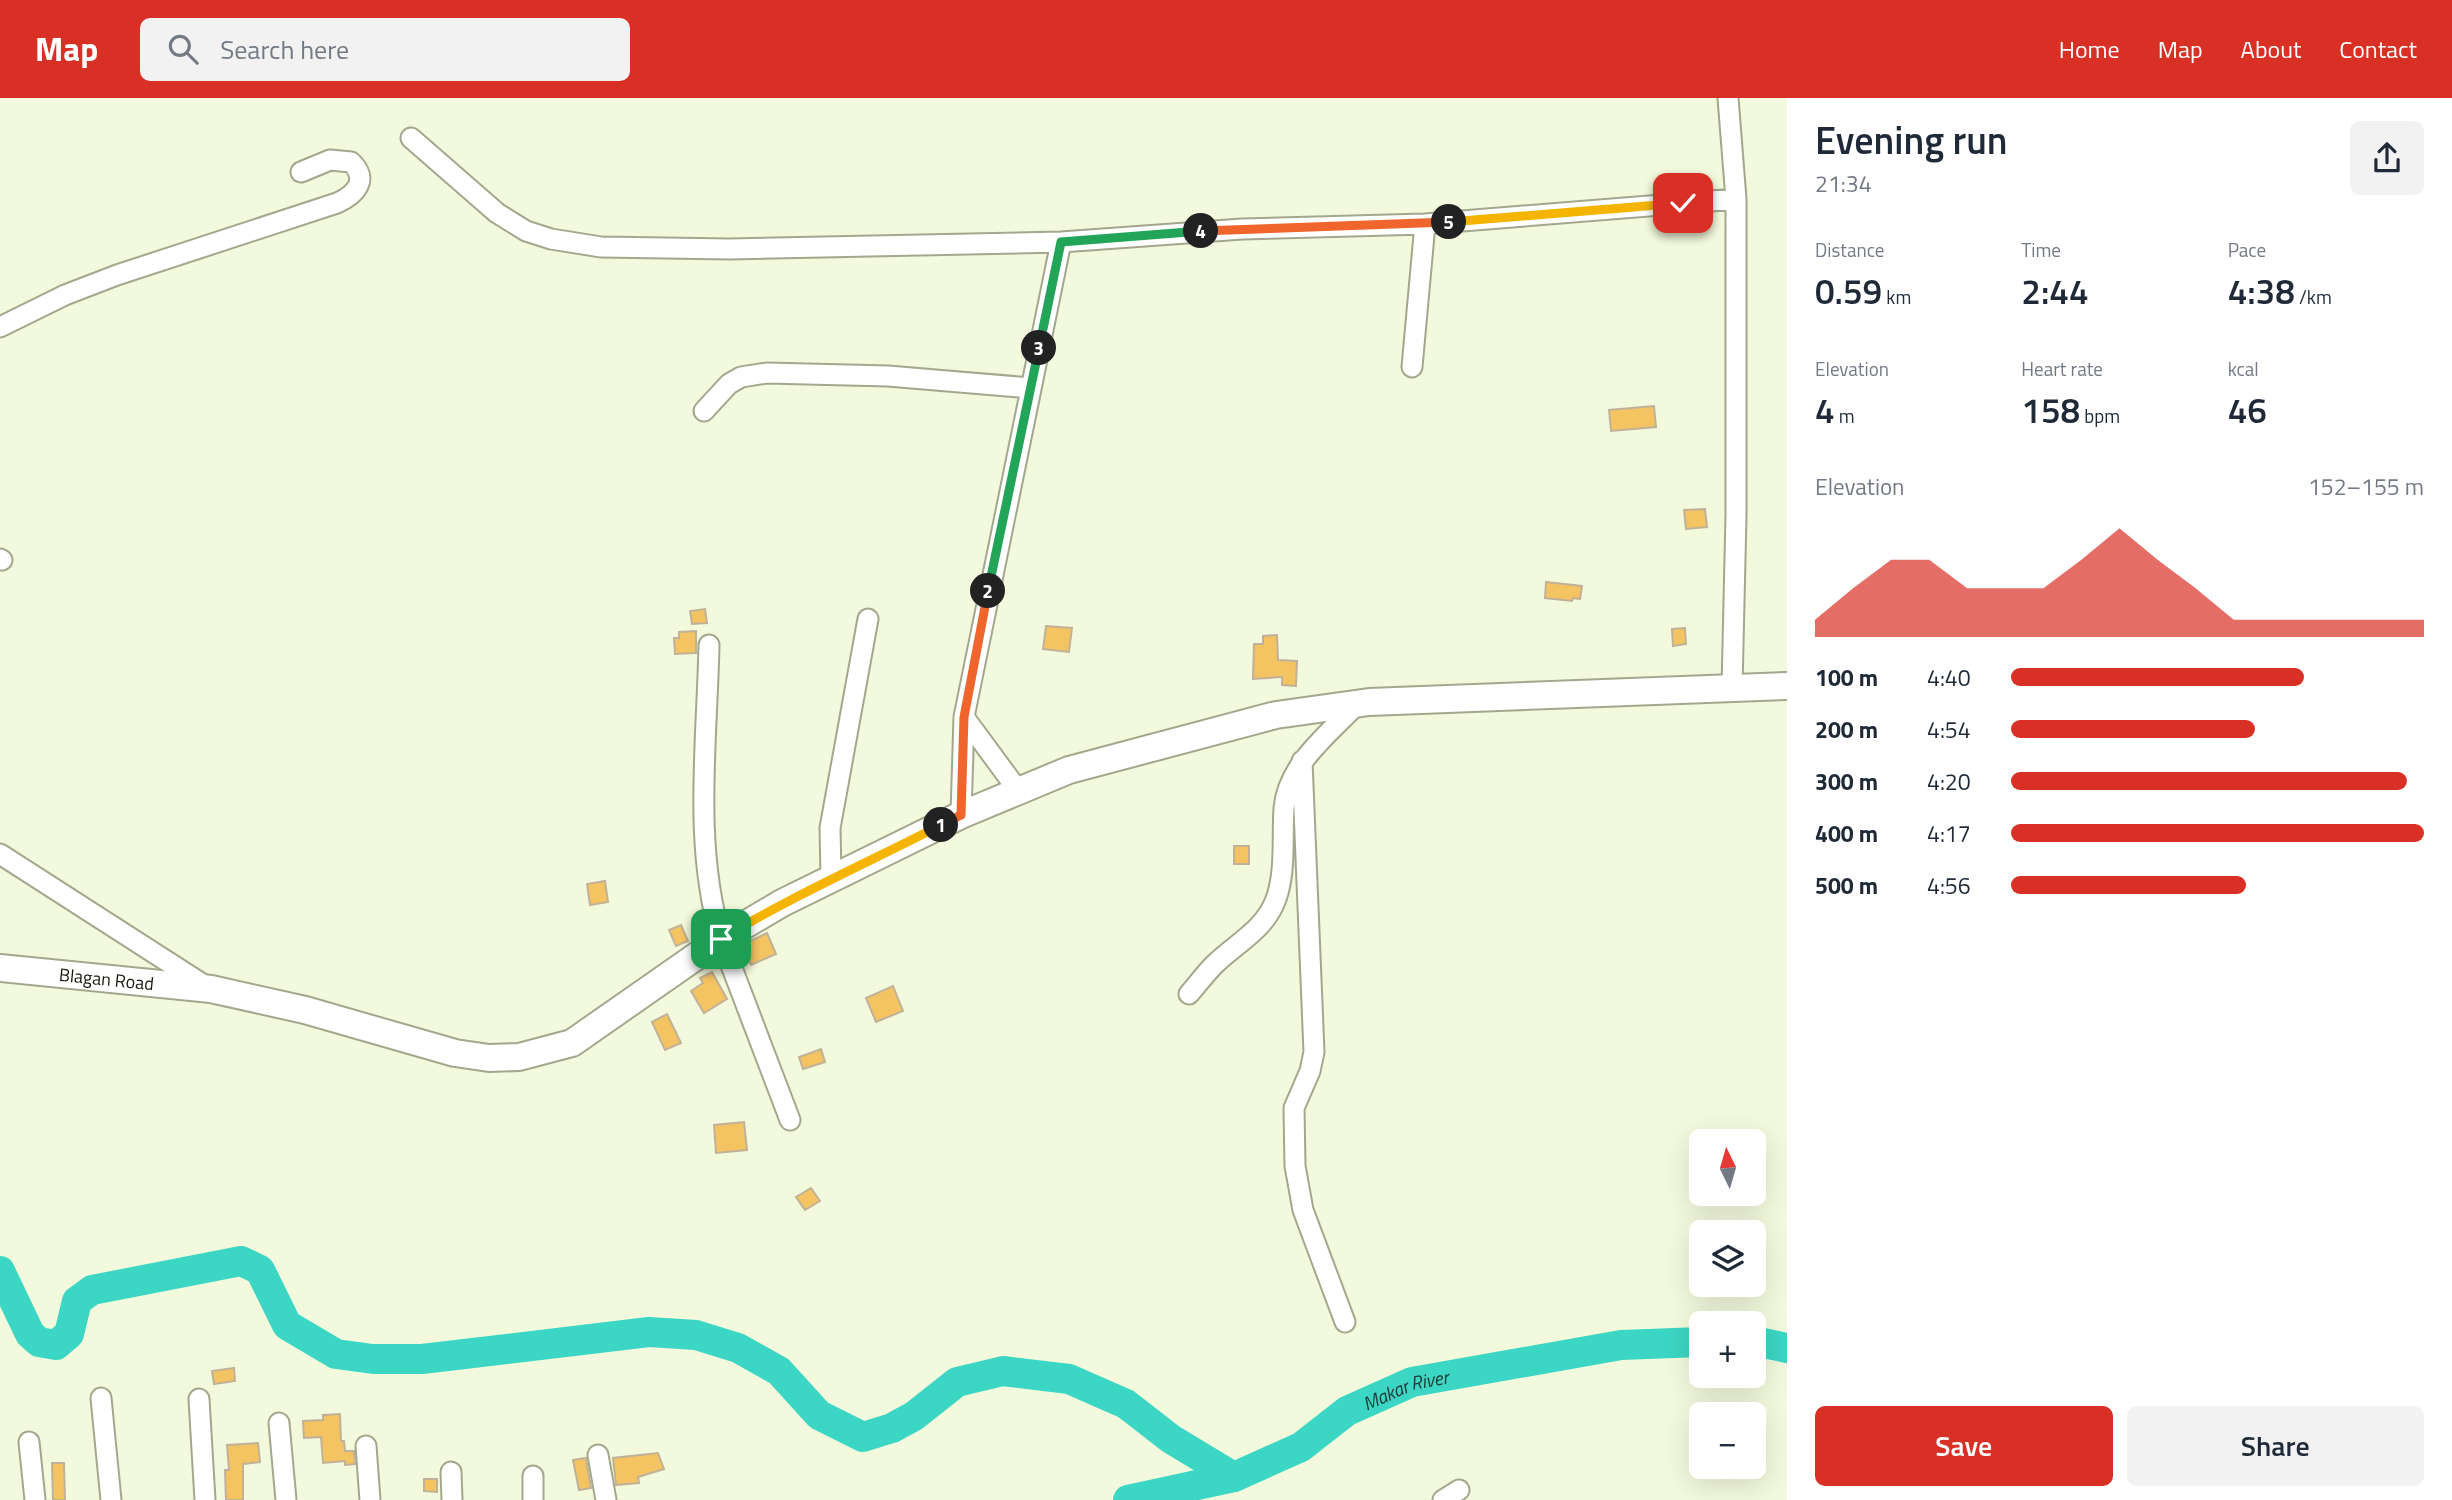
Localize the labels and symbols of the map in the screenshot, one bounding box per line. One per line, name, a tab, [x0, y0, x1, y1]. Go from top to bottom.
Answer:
pin	[1653, 173, 1713, 233]
pin: 5	[1432, 204, 1466, 240]
pin: 4	[1184, 214, 1218, 248]
pin: 3	[1021, 330, 1056, 366]
pin: 2	[970, 574, 1006, 608]
pin: 1	[923, 808, 958, 842]
pin	[691, 909, 751, 969]
street label: Blagan Road	[58, 960, 155, 997]
north arrow	[1689, 1129, 1766, 1206]
water label: Makar River	[1357, 1361, 1452, 1417]

